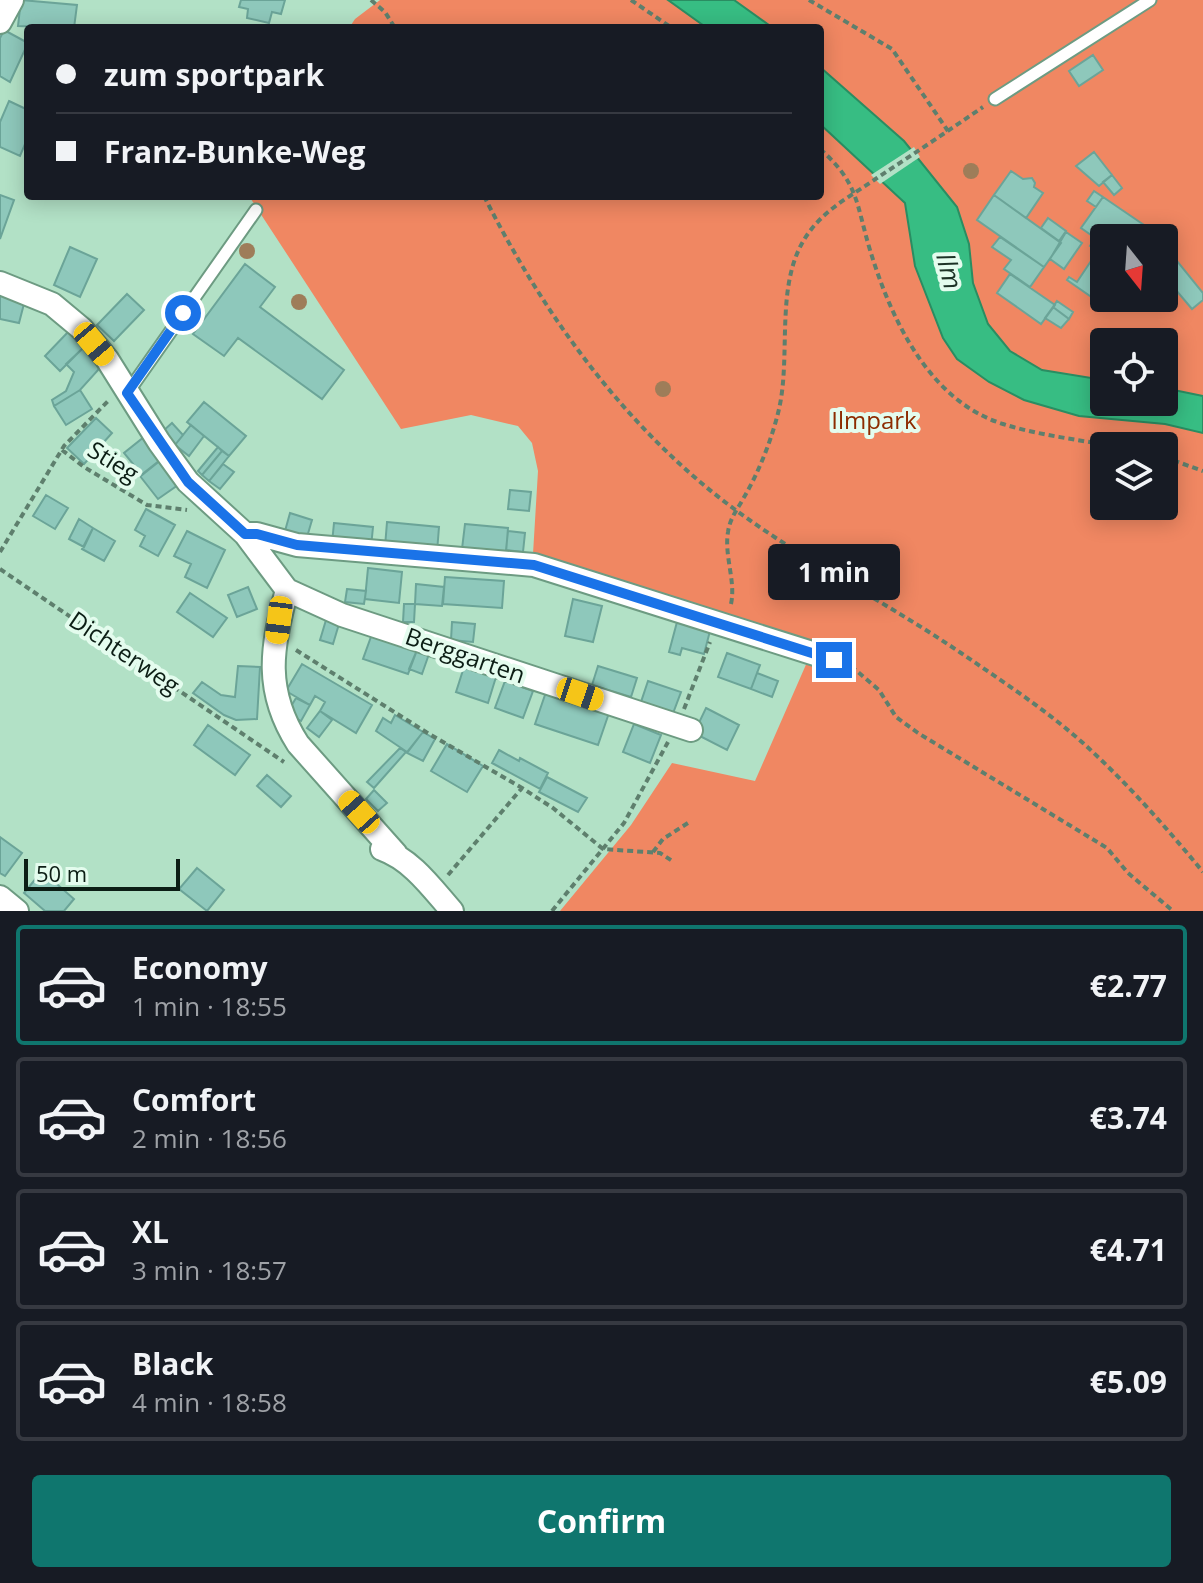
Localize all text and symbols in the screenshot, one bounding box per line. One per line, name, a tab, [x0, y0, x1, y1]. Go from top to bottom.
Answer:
text: zum sportpark	[104, 54, 324, 95]
text: Franz-Bunke-Weg	[104, 131, 365, 172]
north arrow	[1090, 224, 1178, 312]
map controls	[1090, 224, 1178, 520]
water label: Ilm	[928, 249, 972, 293]
route start	[165, 295, 201, 331]
car	[69, 318, 119, 370]
button: locate	[1090, 328, 1178, 416]
park label: Ilmpark	[831, 403, 917, 436]
street label: Stieg	[82, 432, 146, 489]
button: layers	[1090, 432, 1178, 520]
callout: 1 min	[768, 544, 900, 600]
text: 1 min	[798, 554, 870, 590]
car	[264, 595, 294, 645]
street label: Dichterweg	[63, 603, 187, 701]
street label: Berggarten	[401, 619, 530, 690]
route end	[816, 642, 852, 678]
car	[553, 675, 607, 713]
car	[334, 786, 384, 838]
scale bar	[24, 855, 180, 891]
text: 50 m	[36, 858, 87, 888]
text: Economy	[132, 947, 268, 988]
icon: car	[36, 949, 108, 1021]
text: €2.77	[1090, 965, 1167, 1006]
text: 1 min · 18:55	[132, 988, 287, 1024]
text: Comfort	[132, 1079, 256, 1120]
icon: car	[36, 1081, 108, 1153]
text: €3.74	[1090, 1097, 1167, 1138]
text: 2 min · 18:56	[132, 1120, 287, 1156]
text: XL	[132, 1211, 169, 1252]
icon: car	[36, 1213, 108, 1285]
text: €4.71	[1090, 1229, 1167, 1270]
text: 3 min · 18:57	[132, 1252, 287, 1288]
text: Black	[132, 1343, 213, 1384]
icon: car	[36, 1345, 108, 1417]
text: €5.09	[1090, 1361, 1167, 1402]
text: 4 min · 18:58	[132, 1384, 287, 1420]
button: Confirm	[32, 1475, 1171, 1567]

